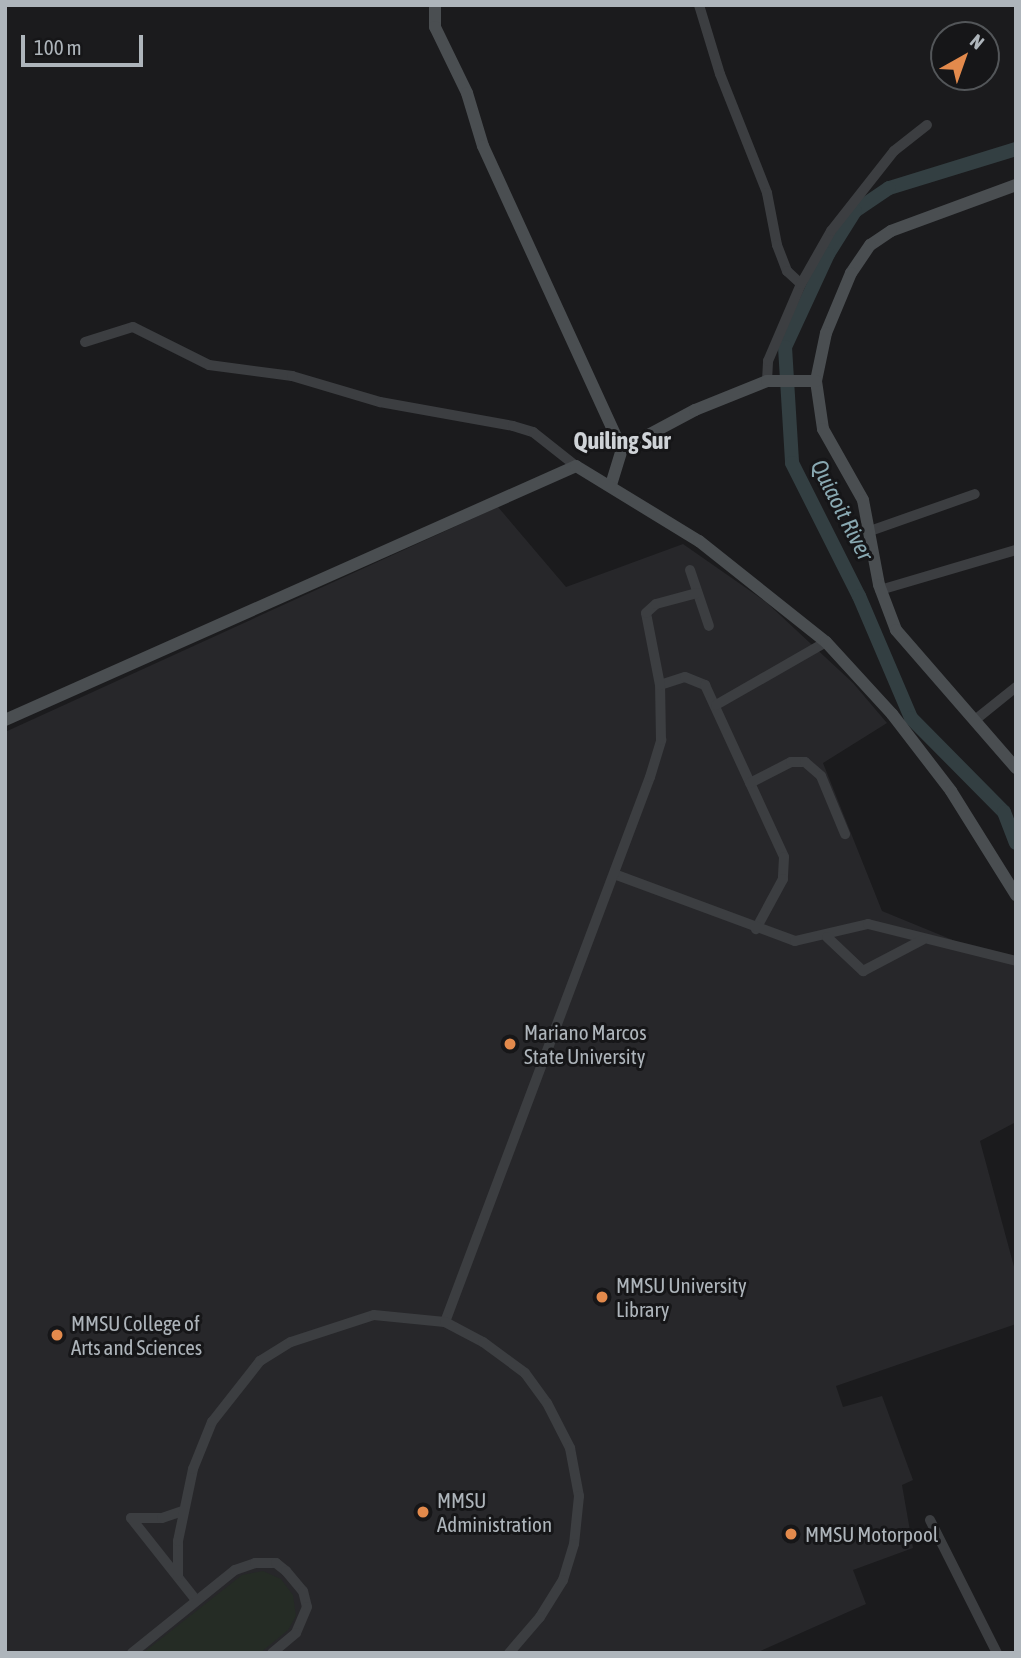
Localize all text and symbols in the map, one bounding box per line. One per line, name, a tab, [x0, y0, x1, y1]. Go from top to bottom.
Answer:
scale bar	[24, 21, 147, 65]
north arrow	[930, 21, 1000, 91]
text: N	[966, 29, 989, 53]
text: 100 m	[34, 35, 82, 59]
district label: Quiling Sur	[573, 427, 671, 455]
water label: Quiaoit River	[805, 455, 879, 565]
place label: Mariano Marcos State University	[524, 1019, 647, 1069]
marker: Mariano Marcos State University	[502, 1036, 518, 1052]
place label: MMSU University Library	[616, 1272, 747, 1322]
marker: MMSU University Library	[594, 1289, 610, 1305]
place label: MMSU College of Arts and Sciences	[71, 1310, 202, 1360]
marker: MMSU College of Arts and Sciences	[49, 1327, 65, 1343]
place label: MMSU Administration	[437, 1487, 552, 1537]
marker: MMSU Administration	[415, 1504, 431, 1520]
place label: MMSU Motorpool	[805, 1521, 938, 1547]
marker: MMSU Motorpool	[783, 1526, 799, 1542]

